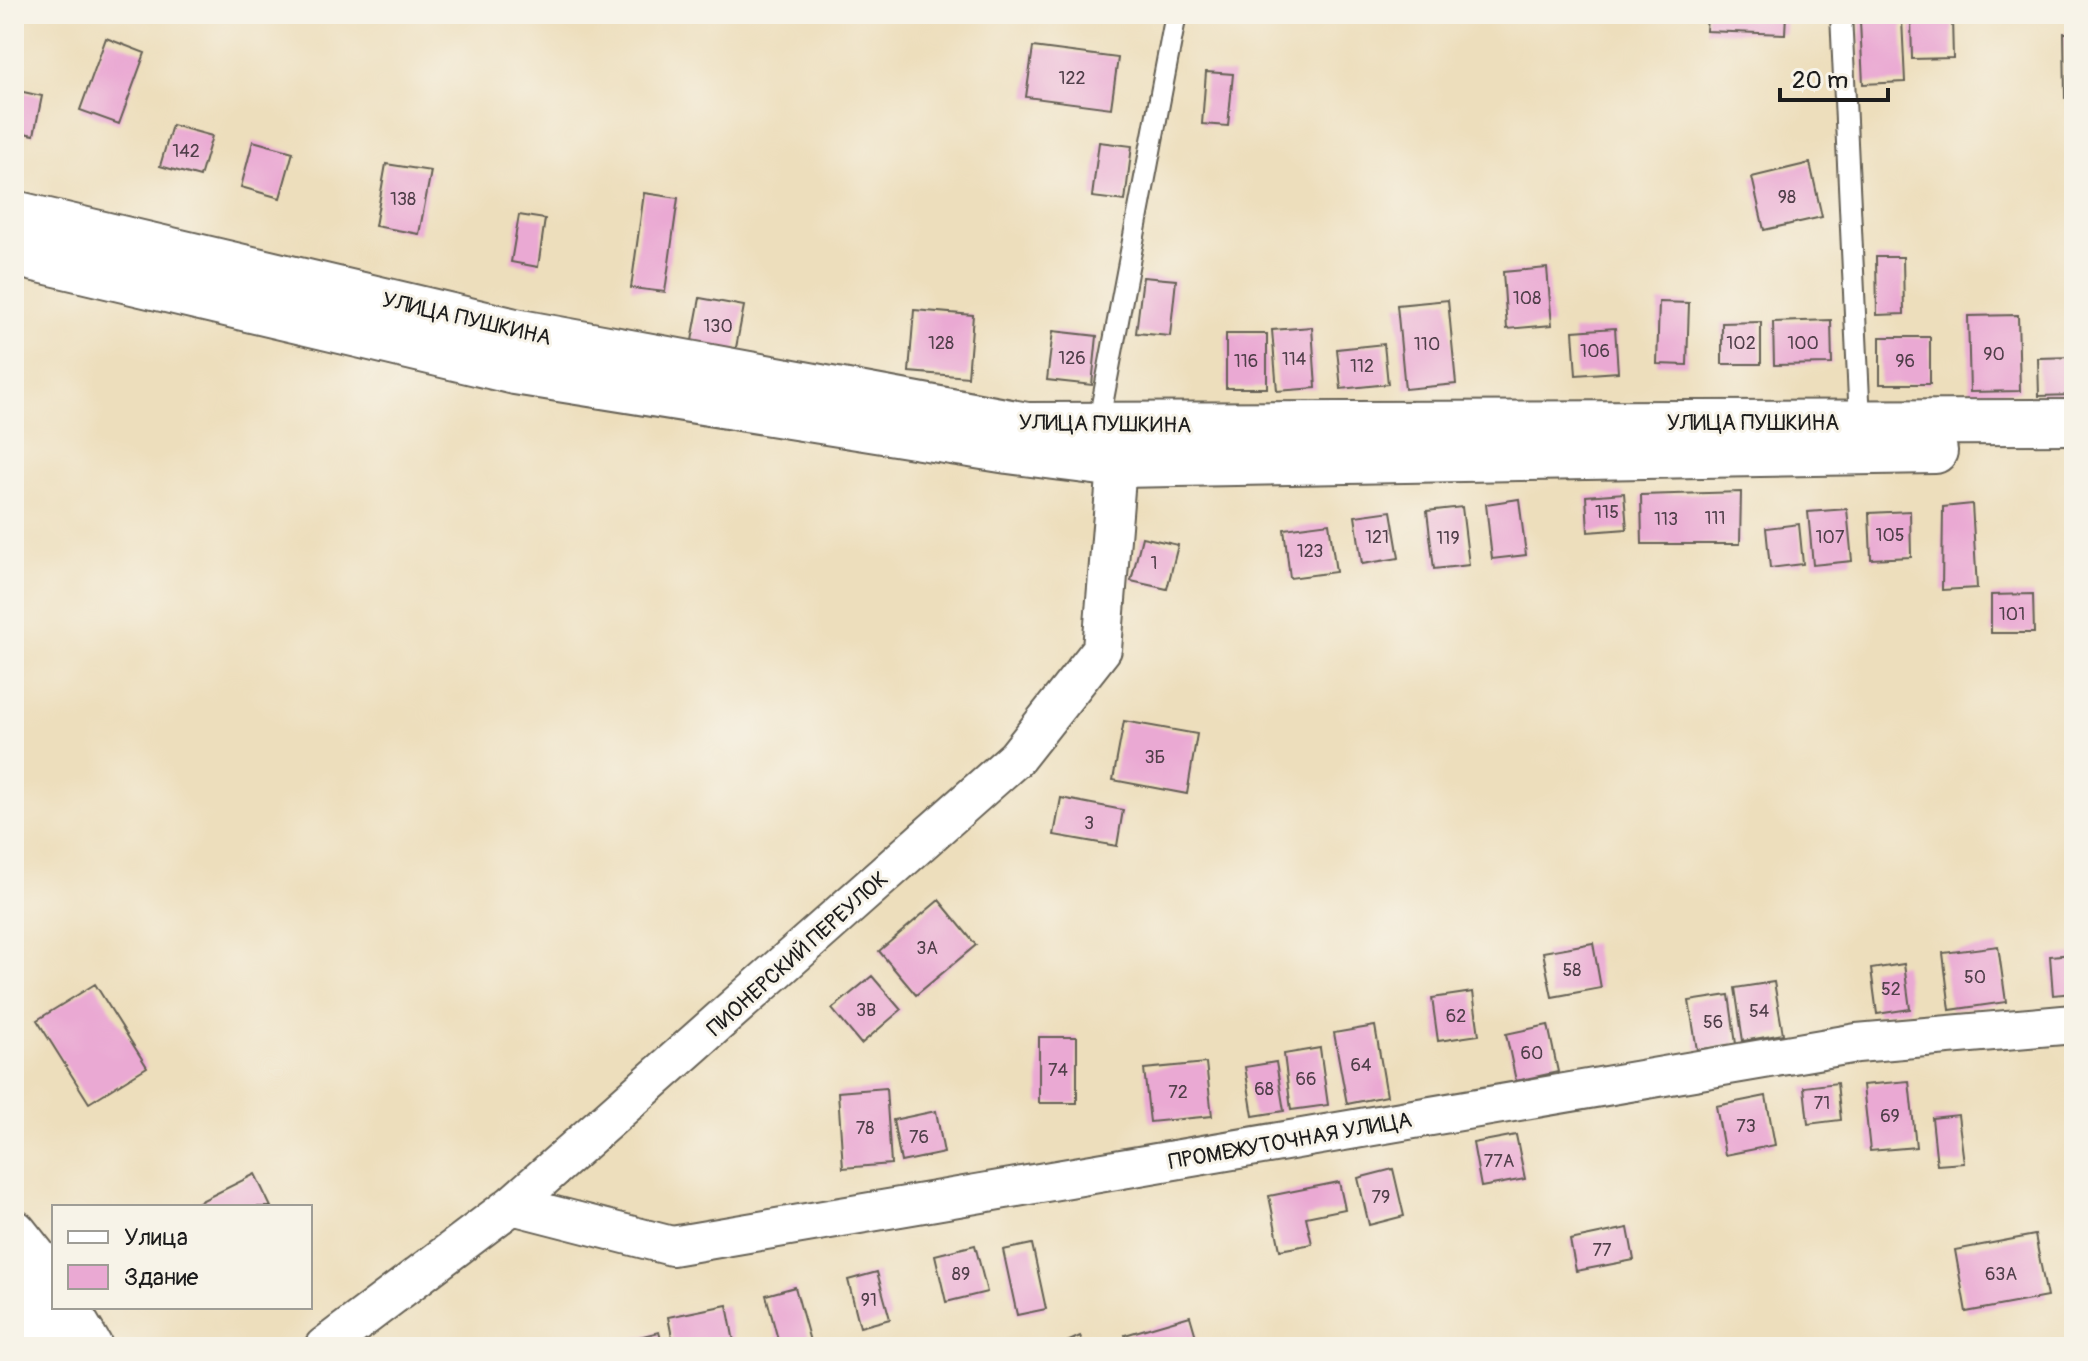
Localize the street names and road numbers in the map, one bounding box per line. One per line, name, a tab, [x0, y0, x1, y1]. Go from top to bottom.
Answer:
street label: УЛИЦА ПУШКИНА	[379, 286, 554, 352]
street label: УЛИЦА ПУШКИНА	[1018, 408, 1192, 440]
street label: УЛИЦА ПУШКИНА	[1667, 409, 1839, 437]
street label: ПИОНЕРСКИЙ ПЕРЕУЛОК	[701, 865, 894, 1042]
street label: ПРОМЕЖУТОЧНАЯ УЛИЦА	[1166, 1106, 1414, 1176]

